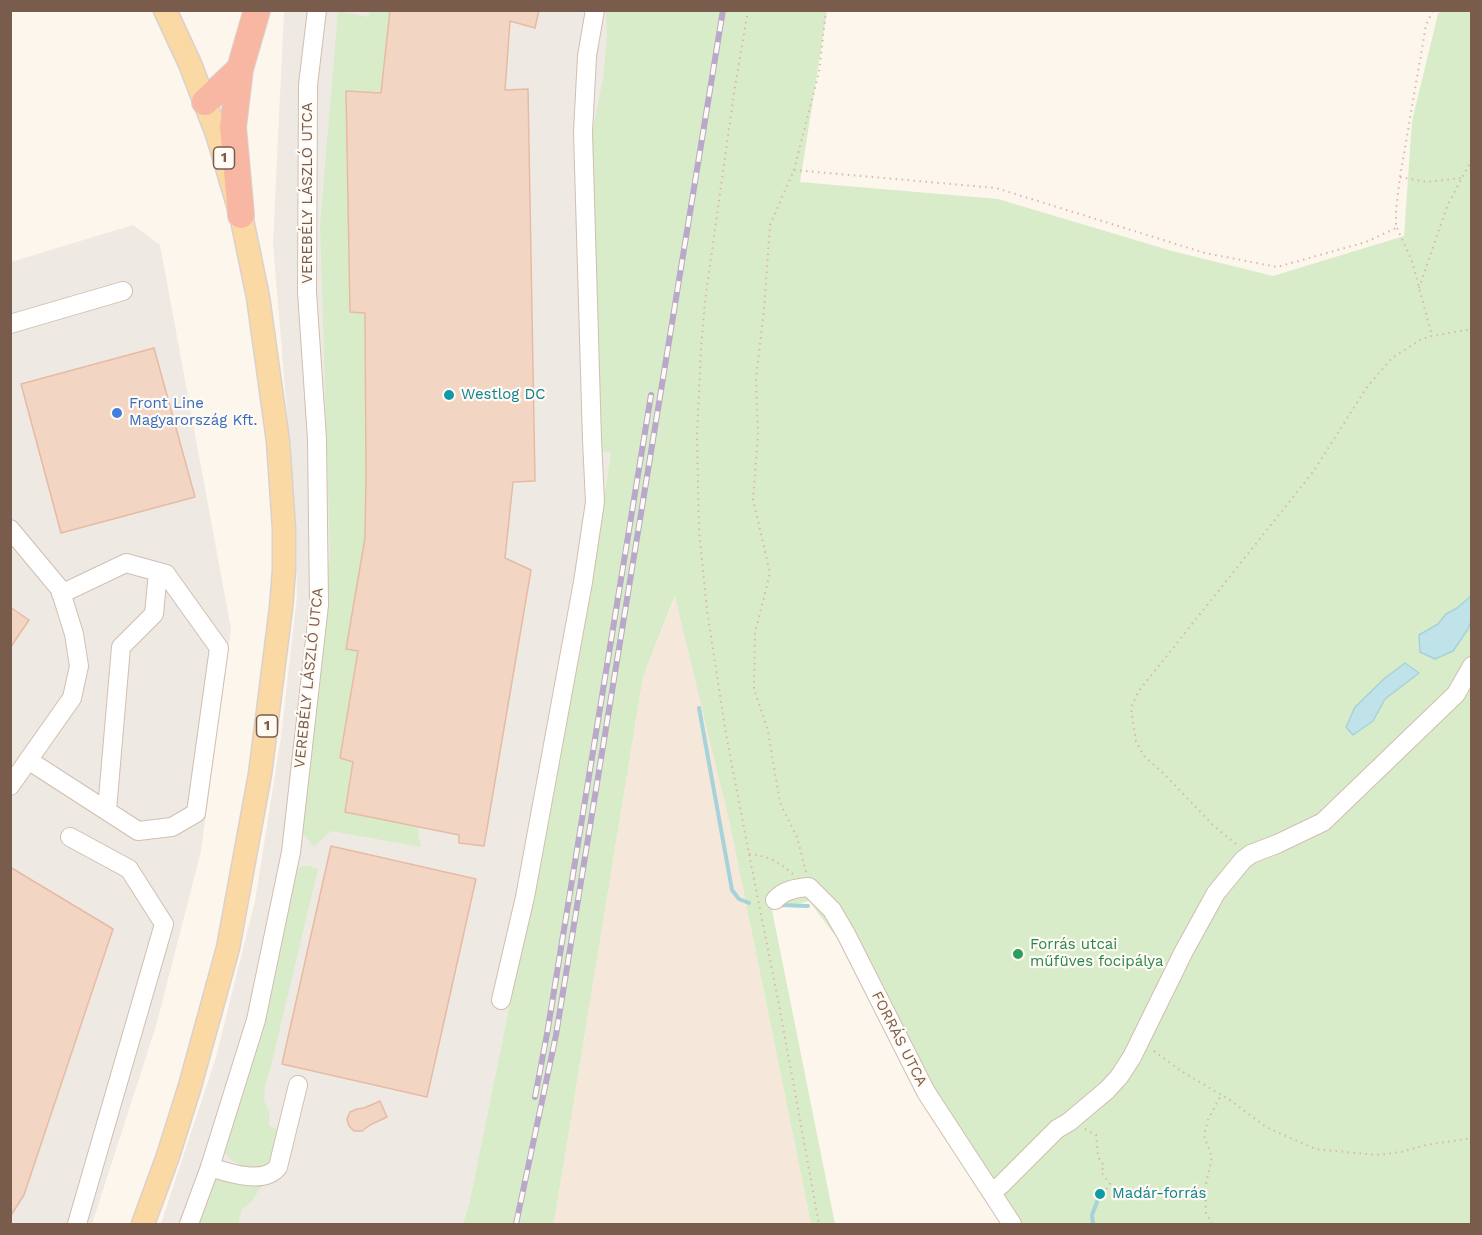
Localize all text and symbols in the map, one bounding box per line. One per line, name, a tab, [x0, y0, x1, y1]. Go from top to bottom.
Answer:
street label: VEREBÉLY LÁSZLÓ UTCA	[299, 102, 317, 284]
road number: 1	[214, 147, 234, 169]
place label: Westlog DC	[461, 386, 546, 404]
marker: Westlog DC	[442, 388, 456, 402]
place label: Front Line Magyarország Kft.	[129, 395, 257, 430]
marker: Front Line Magyarország Kft.	[110, 406, 124, 420]
street label: VEREBÉLY LÁSZLÓ UTCA	[291, 587, 327, 769]
road number: 1	[256, 715, 278, 737]
place label: Forrás utcai műfüves focipálya	[1030, 936, 1163, 971]
marker: Forrás utcai műfüves focipálya	[1011, 947, 1025, 961]
street label: FORRÁS UTCA	[867, 988, 931, 1090]
place label: Madár-forrás	[1112, 1185, 1206, 1203]
marker: Madár-forrás	[1093, 1187, 1107, 1201]

